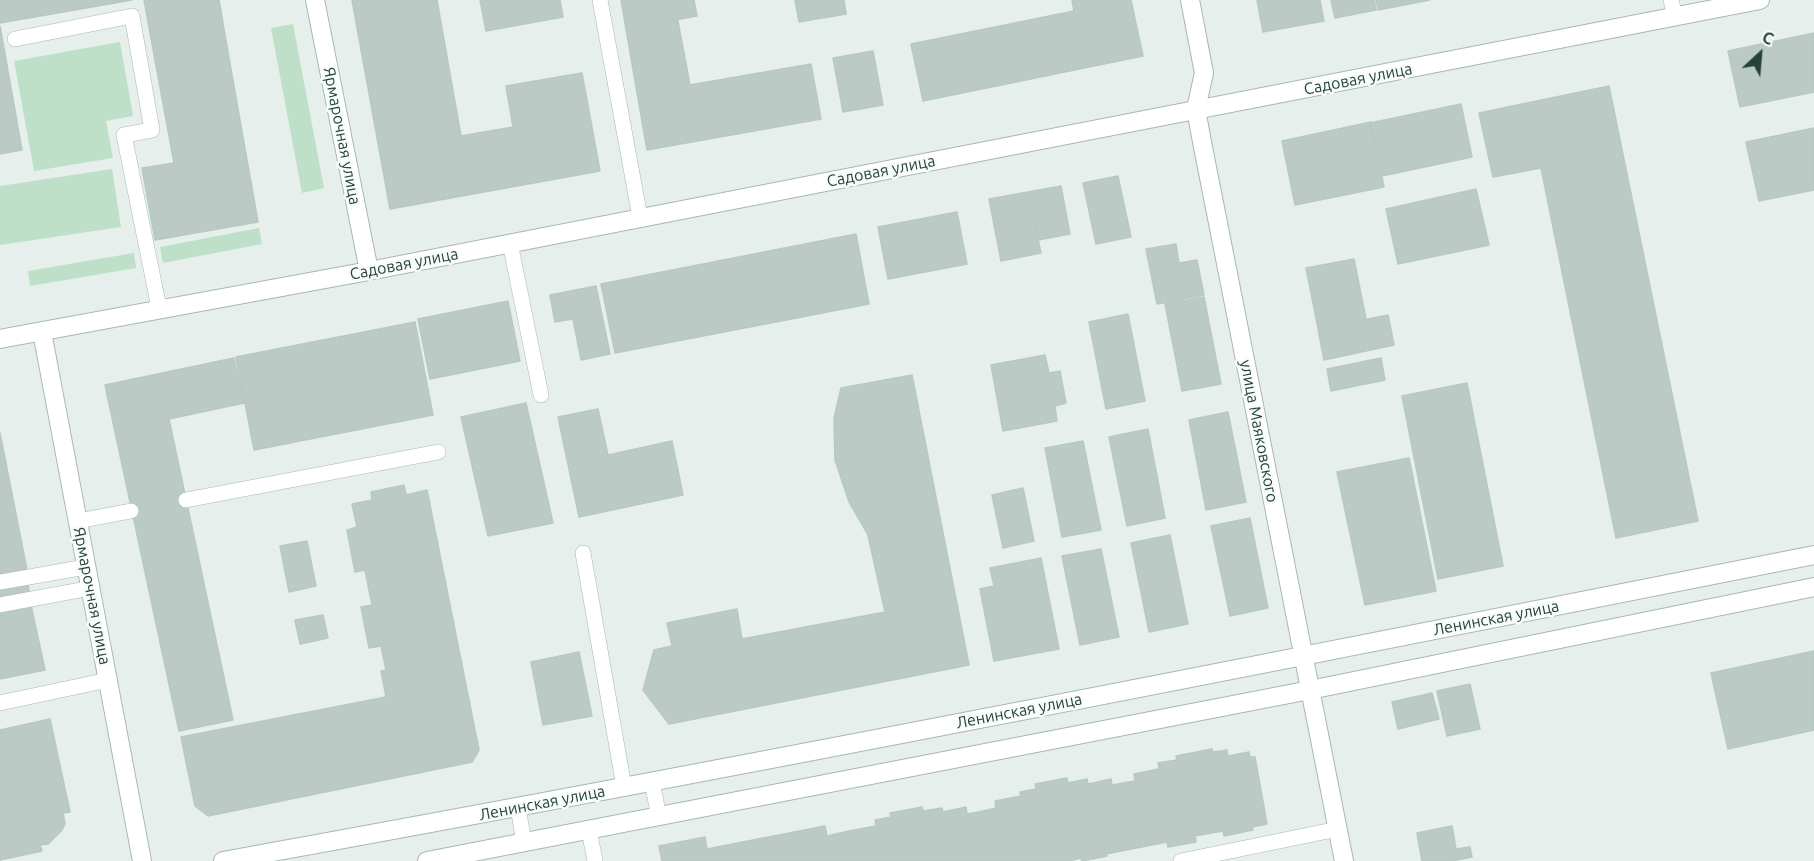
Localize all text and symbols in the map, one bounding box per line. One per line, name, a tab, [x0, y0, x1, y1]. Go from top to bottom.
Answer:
north arrow	[1730, 24, 1790, 84]
text: С	[1759, 27, 1776, 48]
street label: Садовая улица	[1302, 59, 1414, 99]
street label: Ярмарочная улица	[319, 65, 365, 207]
street label: Садовая улица	[825, 151, 937, 191]
street label: Садовая улица	[348, 244, 460, 284]
street label: улица Маяковского	[1236, 358, 1282, 504]
street label: Ярмарочная улица	[69, 525, 115, 667]
street label: Ленинская улица	[1431, 596, 1561, 640]
street label: Ленинская улица	[954, 689, 1084, 733]
street label: Ленинская улица	[477, 781, 607, 825]

